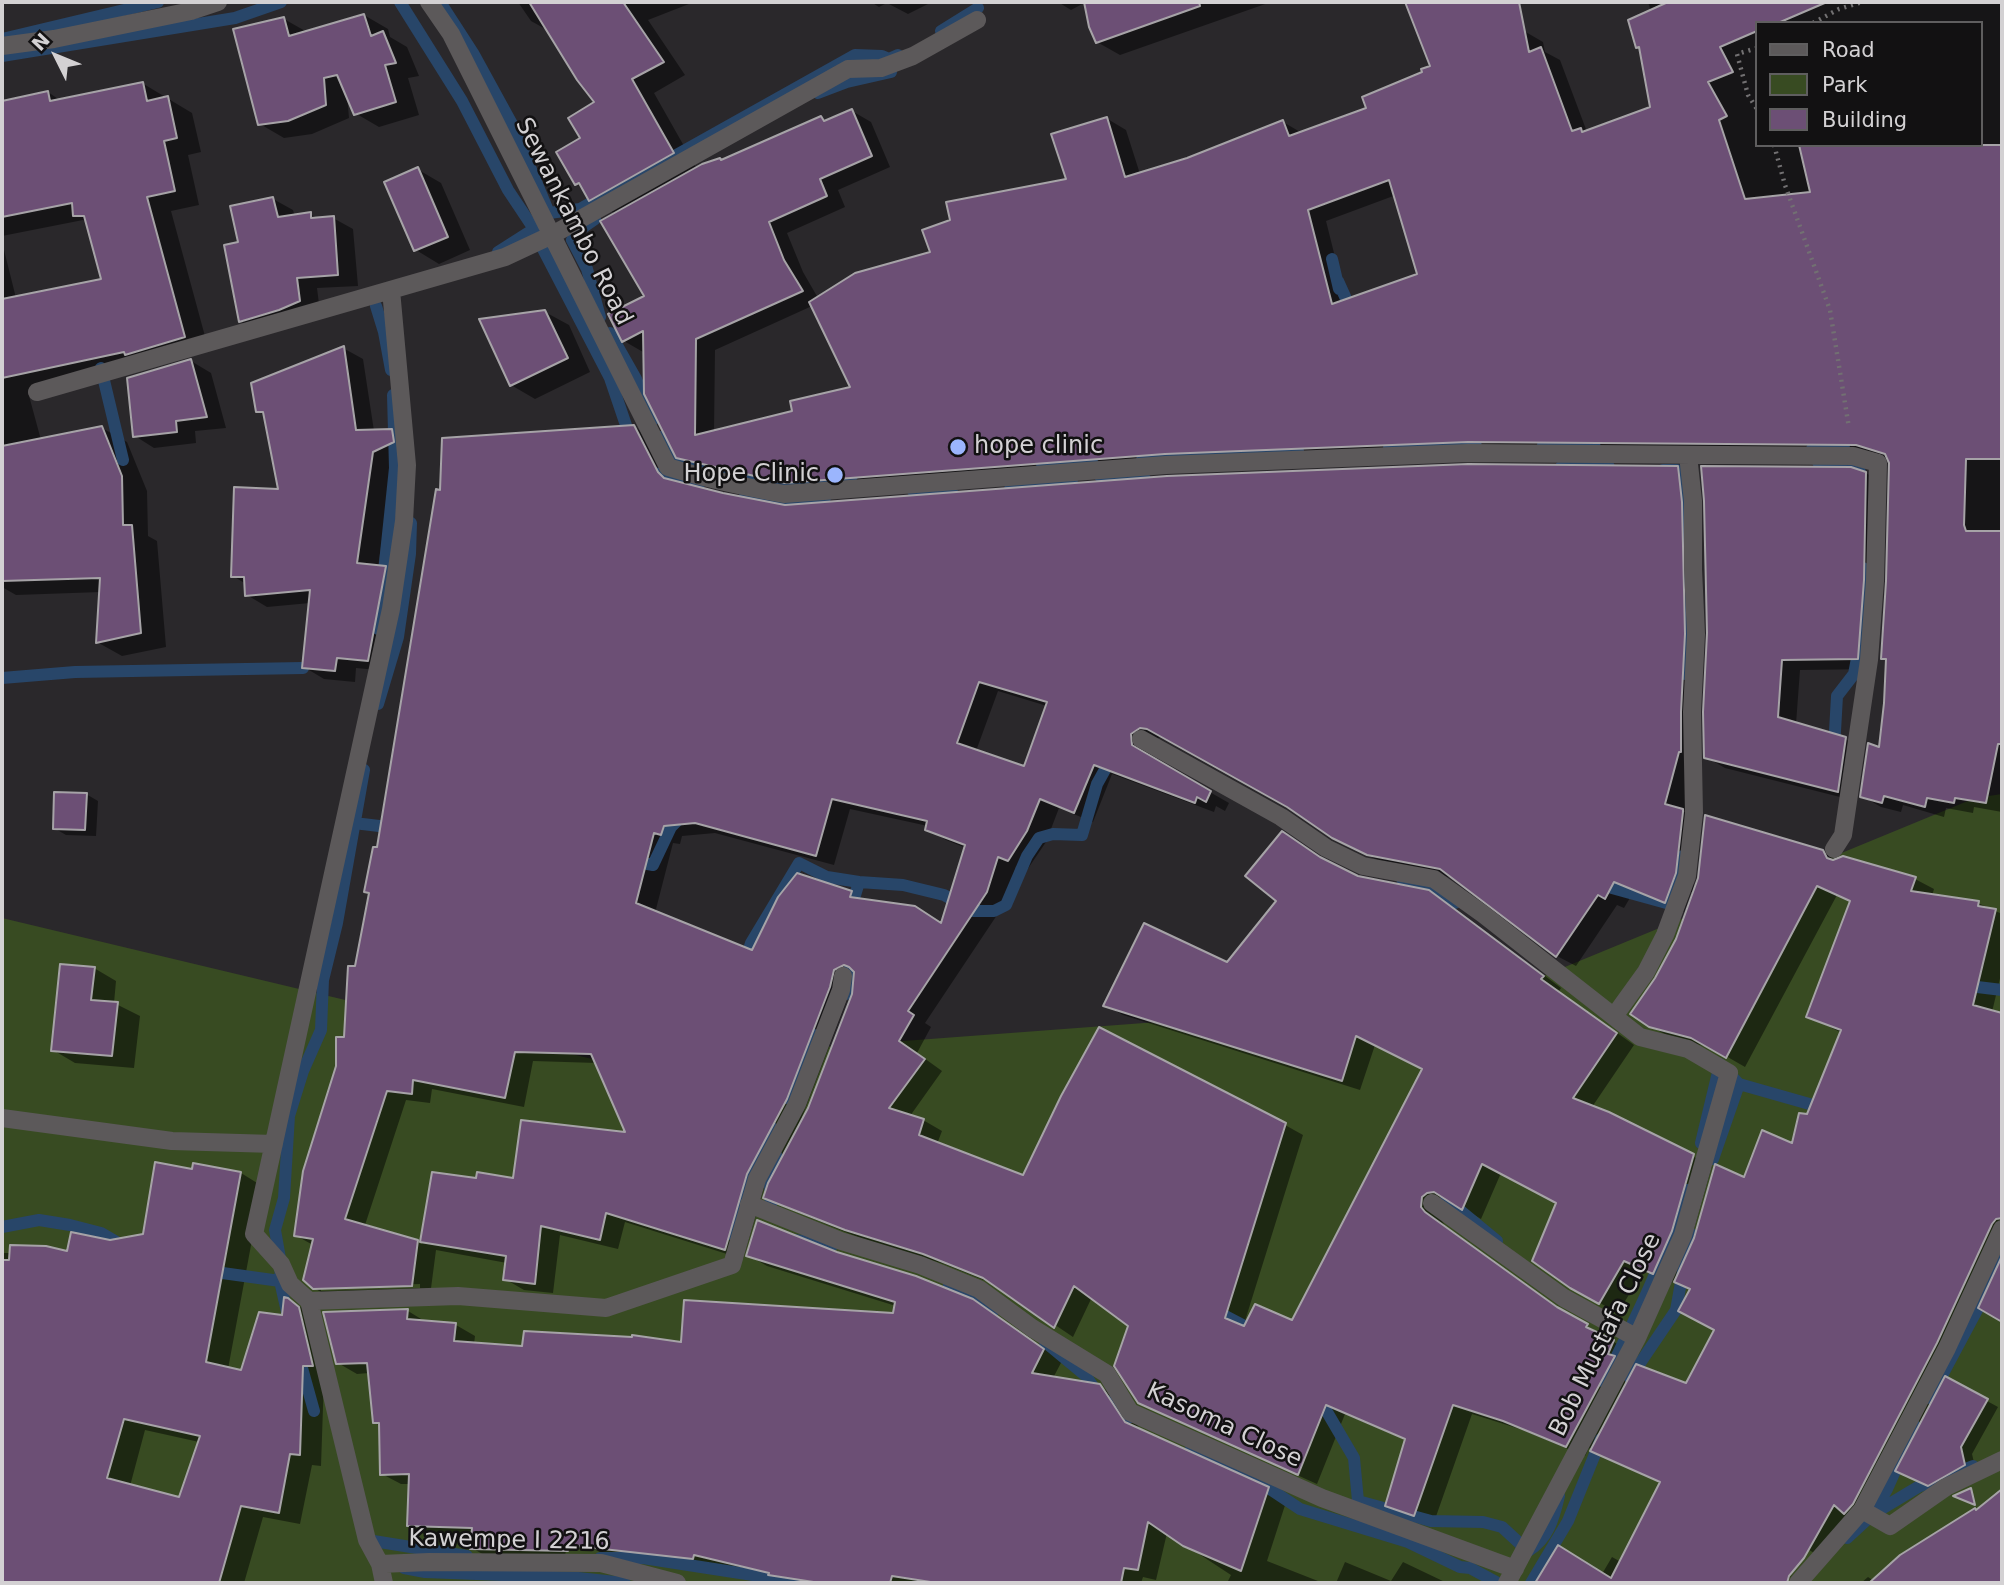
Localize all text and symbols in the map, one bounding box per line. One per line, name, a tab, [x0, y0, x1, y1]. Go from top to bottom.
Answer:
north arrow	[21, 21, 91, 91]
legend	[1756, 21, 1983, 147]
text: N	[27, 28, 54, 55]
text: Road	[1822, 38, 1875, 62]
text: Park	[1822, 73, 1867, 97]
text: Building	[1822, 108, 1907, 132]
street label: Sewankambo Road	[508, 113, 638, 331]
place label: hope clinic	[974, 433, 1103, 461]
marker: hope clinic	[948, 437, 968, 457]
place label: Hope Clinic	[683, 461, 819, 489]
marker: Hope Clinic	[825, 465, 845, 485]
street label: Bob Mustafa Close	[1544, 1229, 1668, 1441]
street label: Kasoma Close	[1142, 1377, 1306, 1475]
street label: Kawempe I 2216	[408, 1525, 610, 1557]

